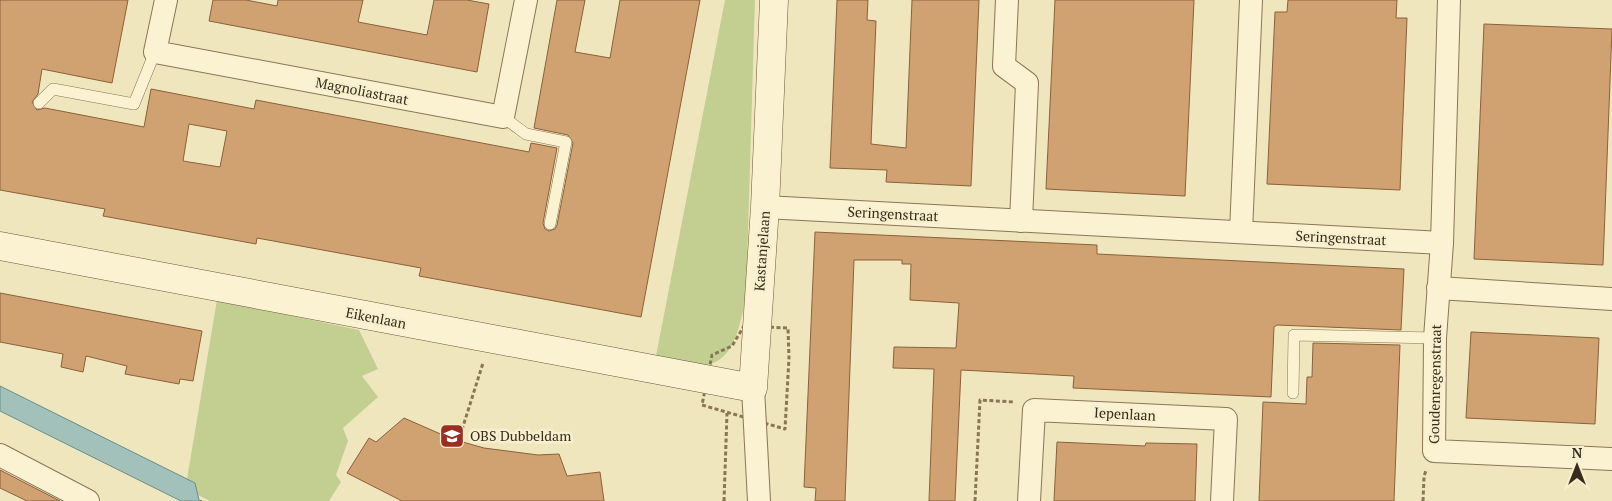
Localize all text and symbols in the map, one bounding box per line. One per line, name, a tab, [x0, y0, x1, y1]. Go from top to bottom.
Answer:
street label: Magnoliastraat	[314, 72, 411, 109]
street label: Seringenstraat	[847, 202, 940, 225]
street label: Kastanjelaan	[749, 209, 774, 292]
street label: Seringenstraat	[1295, 226, 1388, 249]
street label: Eikenlaan	[344, 302, 409, 333]
street label: Goudenregenstraat	[1424, 323, 1445, 444]
street label: Iepenlaan	[1094, 402, 1157, 425]
school or university icon: OBS Dubbeldam	[439, 423, 465, 449]
place label: OBS Dubbeldam	[470, 426, 571, 445]
north arrow	[1552, 441, 1602, 491]
text: N	[1572, 443, 1583, 462]

